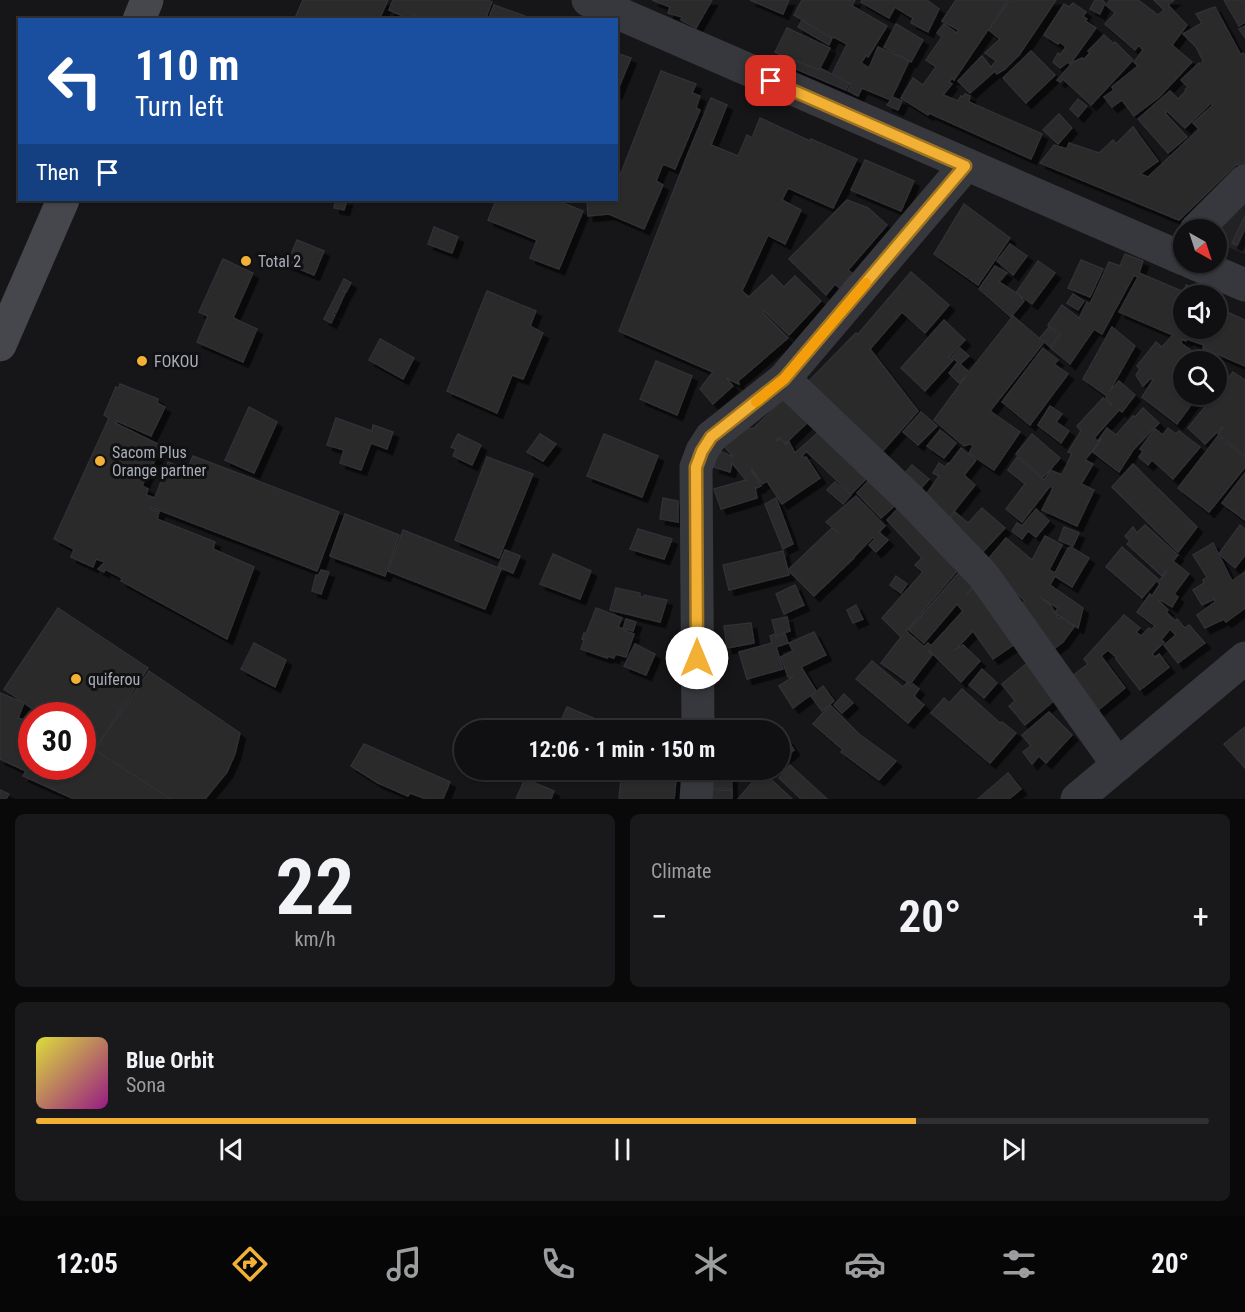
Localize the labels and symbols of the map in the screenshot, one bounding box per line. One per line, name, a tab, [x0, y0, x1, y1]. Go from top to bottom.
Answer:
pin	[745, 55, 796, 106]
north arrow	[1173, 219, 1227, 273]
place label: Total 2	[258, 252, 301, 271]
marker: Total 2	[239, 254, 253, 268]
place label: FOKOU	[154, 352, 198, 371]
marker: FOKOU	[135, 354, 149, 368]
place label: Sacom Plus Orange partner	[112, 443, 206, 480]
marker: Sacom Plus Orange partner	[93, 454, 107, 468]
position arrow	[665, 626, 729, 690]
place label: quiferou	[88, 670, 140, 689]
marker: quiferou	[69, 672, 83, 686]
speed limit sign: 30	[18, 702, 96, 780]

